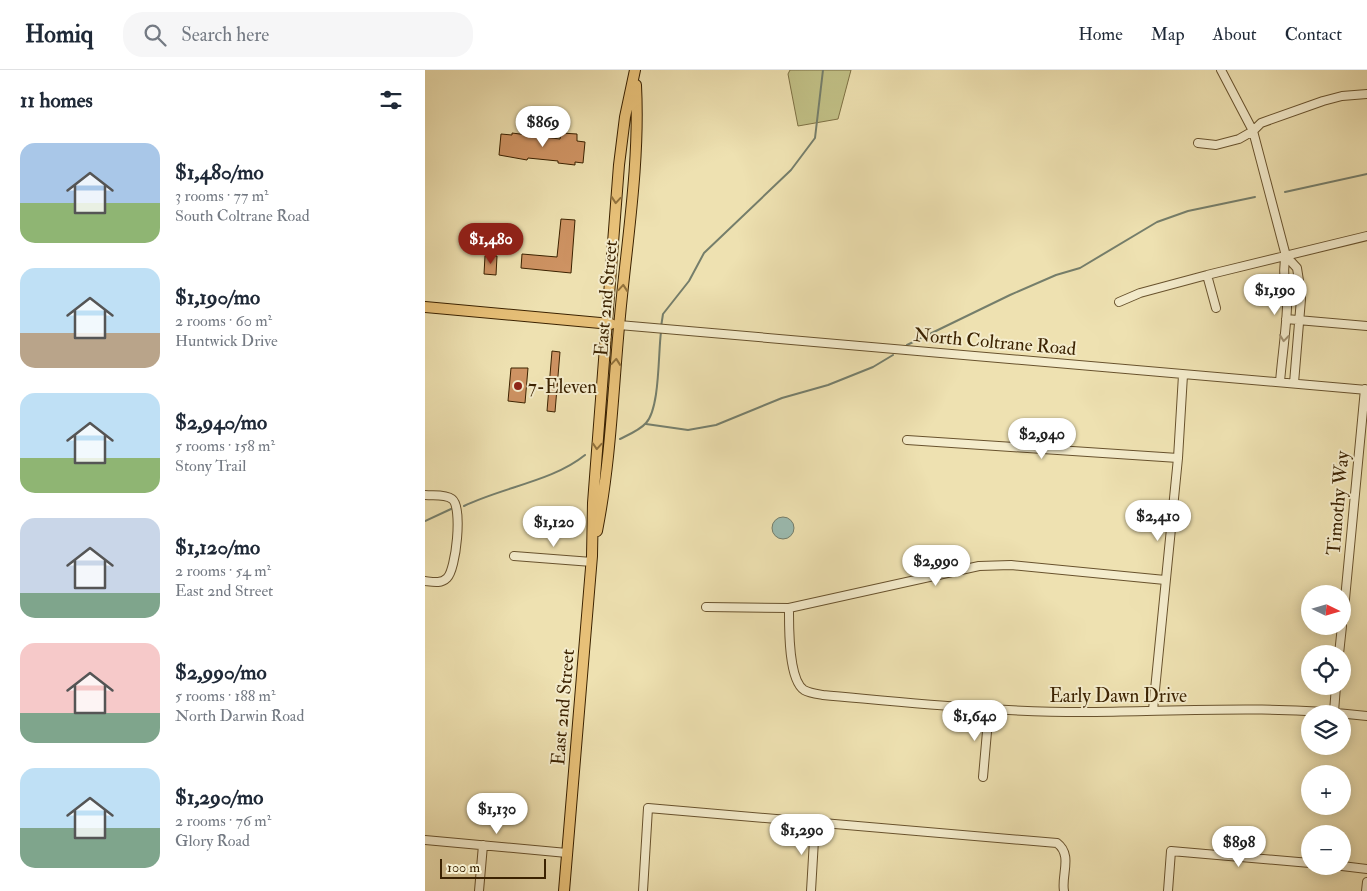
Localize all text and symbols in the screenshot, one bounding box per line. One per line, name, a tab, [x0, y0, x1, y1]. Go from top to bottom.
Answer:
search box	[123, 12, 473, 57]
text: Homiq	[25, 19, 93, 50]
icon: search	[141, 21, 169, 49]
text: Search here	[181, 23, 269, 47]
text: Home	[1078, 23, 1123, 46]
text: Map	[1151, 23, 1185, 46]
text: About	[1213, 23, 1257, 46]
text: Contact	[1285, 23, 1342, 46]
icon: filters	[377, 86, 405, 114]
text: 11 homes	[20, 87, 93, 114]
pin: $869	[513, 106, 573, 148]
text: $869	[527, 112, 559, 132]
text: $1,480/mo	[175, 159, 264, 186]
icon: home	[60, 163, 120, 223]
text: 3 rooms · 77 m²	[175, 186, 269, 206]
one-way arrow	[611, 197, 622, 205]
text: South Coltrane Road	[175, 206, 310, 226]
pin: $1,480	[450, 222, 532, 265]
text: $1,480	[469, 229, 513, 249]
street label: East 2nd Street	[589, 239, 623, 357]
pin: $1,190	[1234, 274, 1316, 316]
text: $1,190	[1255, 280, 1295, 300]
one-way arrow	[617, 283, 628, 291]
text: $1,190/mo	[175, 284, 260, 311]
icon: home	[60, 288, 120, 348]
text: 2 rooms · 60 m²	[175, 311, 272, 331]
street label: North Coltrane Road	[913, 323, 1078, 361]
text: Huntwick Drive	[175, 331, 278, 351]
one-way arrow	[1279, 335, 1290, 343]
one-way arrow	[611, 357, 622, 365]
place label: 7-Eleven	[528, 375, 597, 399]
marker: 7-Eleven	[512, 380, 524, 392]
text: $2,940/mo	[175, 409, 267, 436]
icon: home	[60, 413, 120, 473]
pin: $2,940	[1001, 418, 1083, 460]
text: $2,940	[1019, 424, 1065, 444]
text: 5 rooms · 158 m²	[175, 436, 275, 456]
one-way arrow	[591, 442, 602, 450]
street label: Timothy Way	[1321, 449, 1355, 556]
text: Stony Trail	[175, 456, 246, 476]
pin: $2,410	[1117, 500, 1199, 542]
pin: $1,120	[513, 506, 595, 548]
text: $2,410	[1136, 506, 1180, 526]
text: $1,120	[534, 512, 574, 532]
text: $1,120/mo	[175, 534, 260, 561]
icon: home	[60, 538, 120, 598]
pin: $2,990	[895, 544, 977, 587]
text: $2,990	[913, 551, 959, 571]
text: 2 rooms · 54 m²	[175, 561, 271, 581]
text: East 2nd Street	[175, 581, 273, 601]
north arrow	[1301, 585, 1351, 635]
map controls	[1301, 585, 1351, 875]
button: locate	[1301, 645, 1351, 695]
street label: East 2nd Street	[546, 648, 580, 766]
text: $2,990/mo	[175, 659, 267, 686]
icon: home	[60, 663, 120, 723]
street label: Early Dawn Drive	[1049, 684, 1187, 708]
text: 5 rooms · 188 m²	[175, 686, 276, 706]
pin: $1,640	[934, 700, 1016, 742]
button: layers	[1301, 705, 1351, 755]
text: North Darwin Road	[175, 706, 304, 726]
text: $1,640	[953, 706, 997, 726]
button: +	[1301, 765, 1351, 815]
text: $1,290/mo	[175, 784, 263, 811]
icon: home	[60, 788, 120, 848]
pin: $1,130	[456, 792, 538, 835]
text: $1,130	[478, 799, 516, 819]
text: 2 rooms · 76 m²	[175, 811, 271, 831]
pin: $1,290	[761, 814, 843, 856]
text: $1,290	[780, 820, 824, 840]
button: −	[1301, 825, 1351, 875]
pin: $898	[1209, 826, 1269, 868]
text: Glory Road	[175, 831, 250, 851]
text: $898	[1223, 832, 1255, 852]
scale bar	[440, 856, 546, 879]
text: 100 m	[447, 859, 480, 876]

